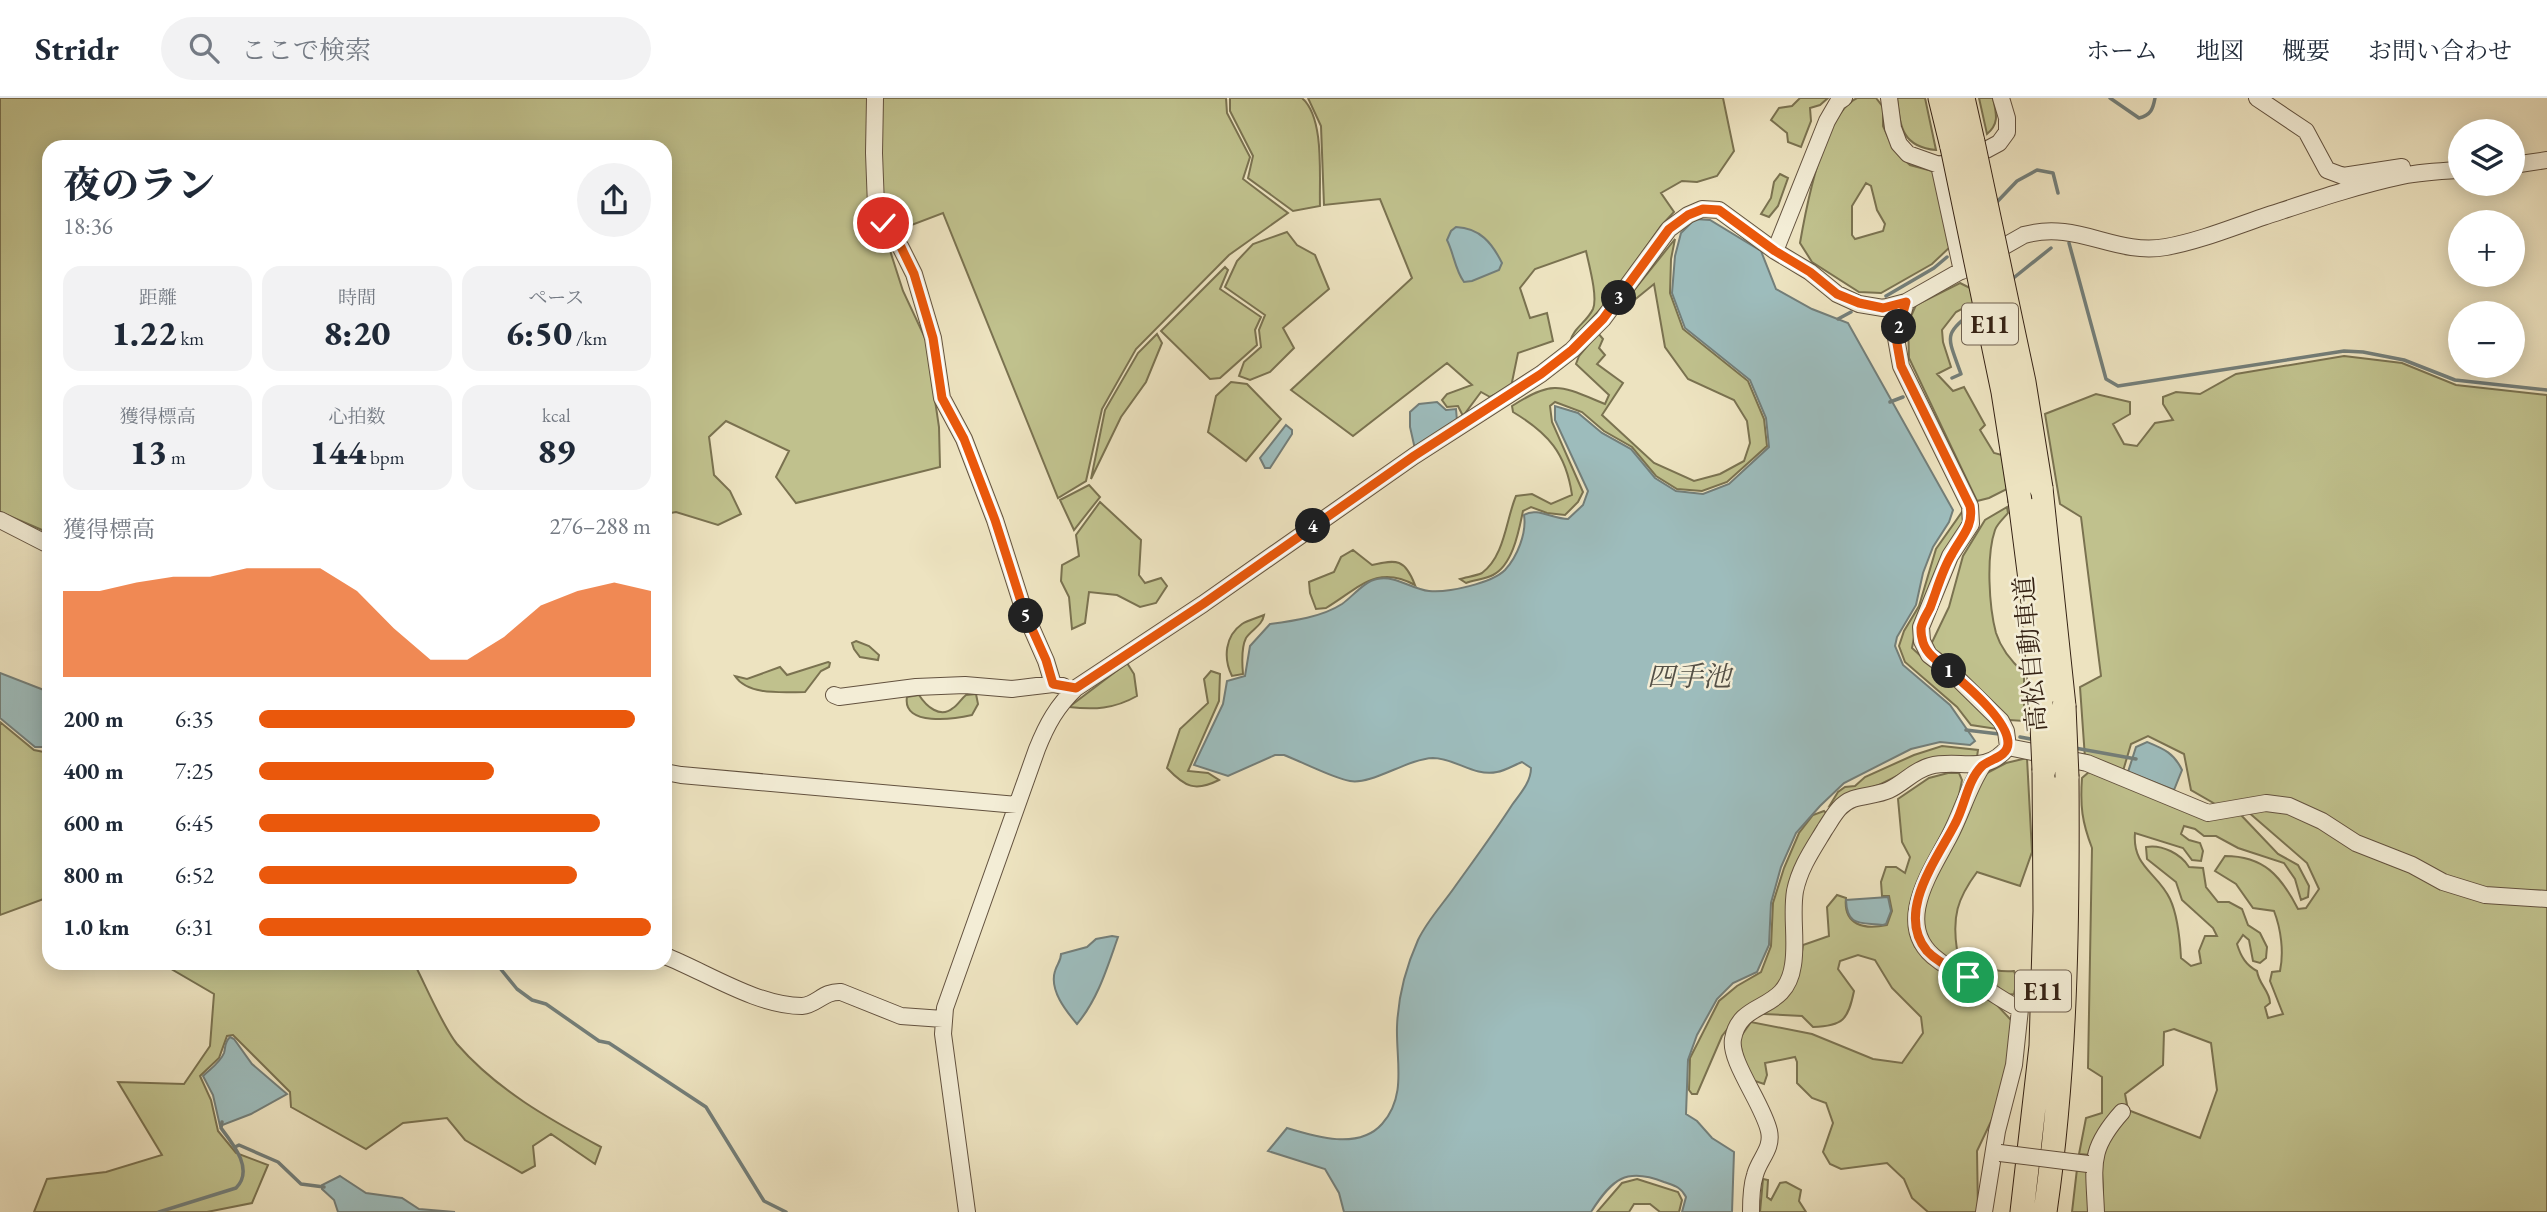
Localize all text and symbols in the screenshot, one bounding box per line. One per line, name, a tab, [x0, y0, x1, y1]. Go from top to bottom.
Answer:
search box	[161, 17, 651, 80]
text: Stridr	[35, 27, 119, 70]
icon: search	[185, 29, 223, 67]
text: ここで検索	[241, 33, 371, 67]
text: ホーム	[2086, 35, 2158, 66]
text: 地図	[2196, 35, 2244, 66]
text: 概要	[2282, 35, 2330, 66]
text: お問い合わせ	[2368, 35, 2512, 66]
map controls	[2448, 119, 2525, 378]
button: layers	[2448, 119, 2525, 196]
text: 夜のラン	[63, 160, 215, 209]
button: share	[577, 163, 651, 237]
pin	[853, 193, 913, 253]
icon: check	[864, 204, 902, 242]
button: +	[2448, 210, 2525, 287]
text: 18:36	[63, 211, 113, 241]
pin: 3	[1602, 280, 1636, 316]
text: 距離	[139, 285, 177, 310]
text: 時間	[338, 285, 376, 310]
text: ペース	[528, 285, 584, 310]
text: 3	[1613, 285, 1624, 310]
button: −	[2448, 301, 2525, 378]
road number: E11	[1962, 304, 2018, 344]
text: 1.22	[111, 310, 177, 355]
text: 8:20	[324, 310, 390, 355]
text: 6:50	[505, 310, 572, 355]
pin: 2	[1882, 310, 1916, 344]
text: 2	[1893, 314, 1904, 339]
text: km	[177, 326, 204, 351]
text: /km	[572, 326, 607, 351]
text: kcal	[542, 403, 571, 428]
text: 獲得標高	[120, 404, 196, 429]
text: 心拍数	[328, 404, 386, 429]
text: 89	[537, 428, 575, 473]
text: 13	[129, 429, 167, 474]
text: 144	[310, 429, 366, 474]
text: m	[167, 445, 186, 470]
text: bpm	[366, 445, 404, 470]
pin: 4	[1296, 508, 1330, 544]
text: 276–288 m	[550, 511, 651, 541]
text: 4	[1307, 513, 1318, 538]
text: 獲得標高	[63, 514, 155, 544]
street label: 高松自動車道	[2006, 575, 2054, 733]
pin: 5	[1009, 598, 1044, 634]
text: 5	[1020, 603, 1031, 628]
pin: 1	[1932, 654, 1966, 688]
water label: 四手池	[1647, 658, 1734, 694]
text: 1	[1943, 658, 1954, 683]
text: 200 m	[63, 704, 124, 734]
text: 6:35	[175, 704, 214, 734]
text: 400 m	[63, 756, 124, 786]
text: 7:25	[175, 756, 214, 786]
text: 600 m	[63, 808, 124, 838]
text: 6:45	[175, 808, 214, 838]
text: 800 m	[63, 860, 124, 890]
text: 6:52	[175, 860, 214, 890]
text: 1.0 km	[63, 912, 130, 942]
text: 6:31	[175, 912, 214, 942]
pin	[1938, 947, 1998, 1007]
icon: arrive	[1949, 958, 1987, 996]
road number: E11	[2015, 970, 2071, 1012]

